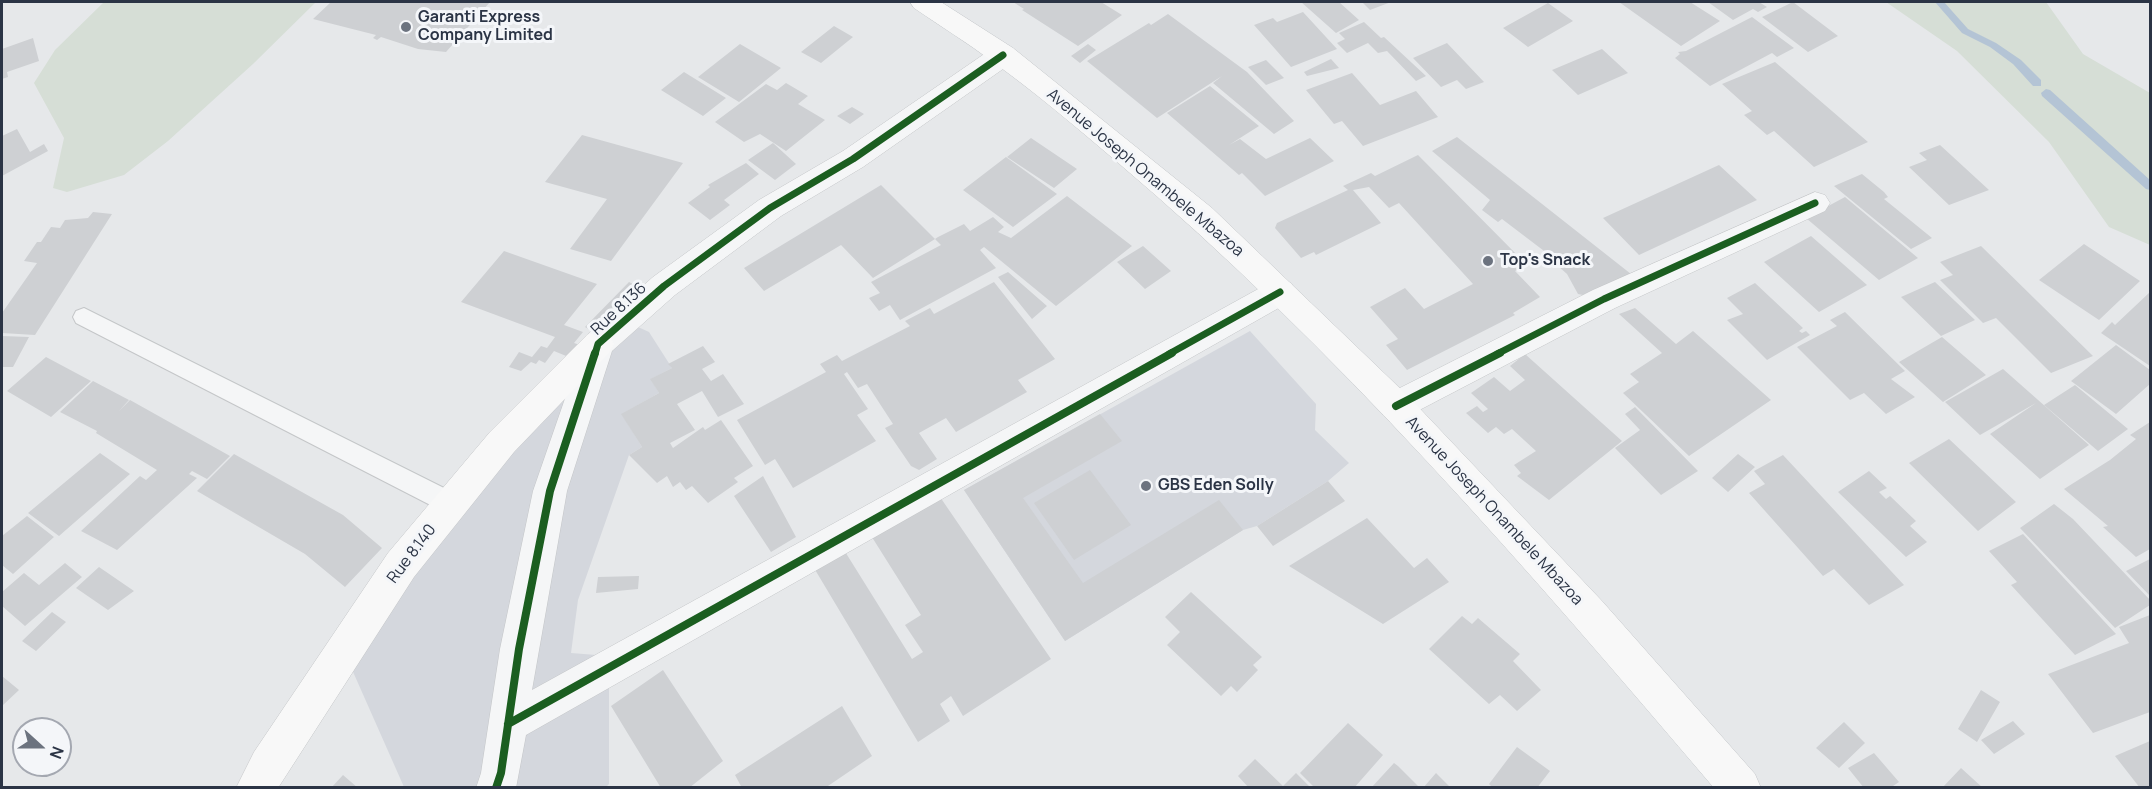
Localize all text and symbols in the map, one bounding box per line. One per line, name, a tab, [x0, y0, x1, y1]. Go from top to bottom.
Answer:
place label: Garanti Express Company Limited	[418, 8, 553, 46]
marker: Garanti Express Company Limited	[399, 20, 413, 34]
street label: Avenue Joseph Onambele Mbazoa	[1043, 85, 1247, 261]
place label: Top's Snack	[1500, 251, 1590, 271]
marker: Top's Snack	[1481, 254, 1495, 268]
street label: Rue 8.136	[587, 279, 651, 339]
street label: Avenue Joseph Onambele Mbazoa	[1401, 413, 1587, 609]
place label: GBS Eden Solly	[1158, 476, 1274, 496]
marker: GBS Eden Solly	[1139, 479, 1153, 493]
street label: Rue 8.140	[384, 521, 440, 587]
north arrow	[12, 717, 72, 777]
text: N	[45, 743, 69, 762]

